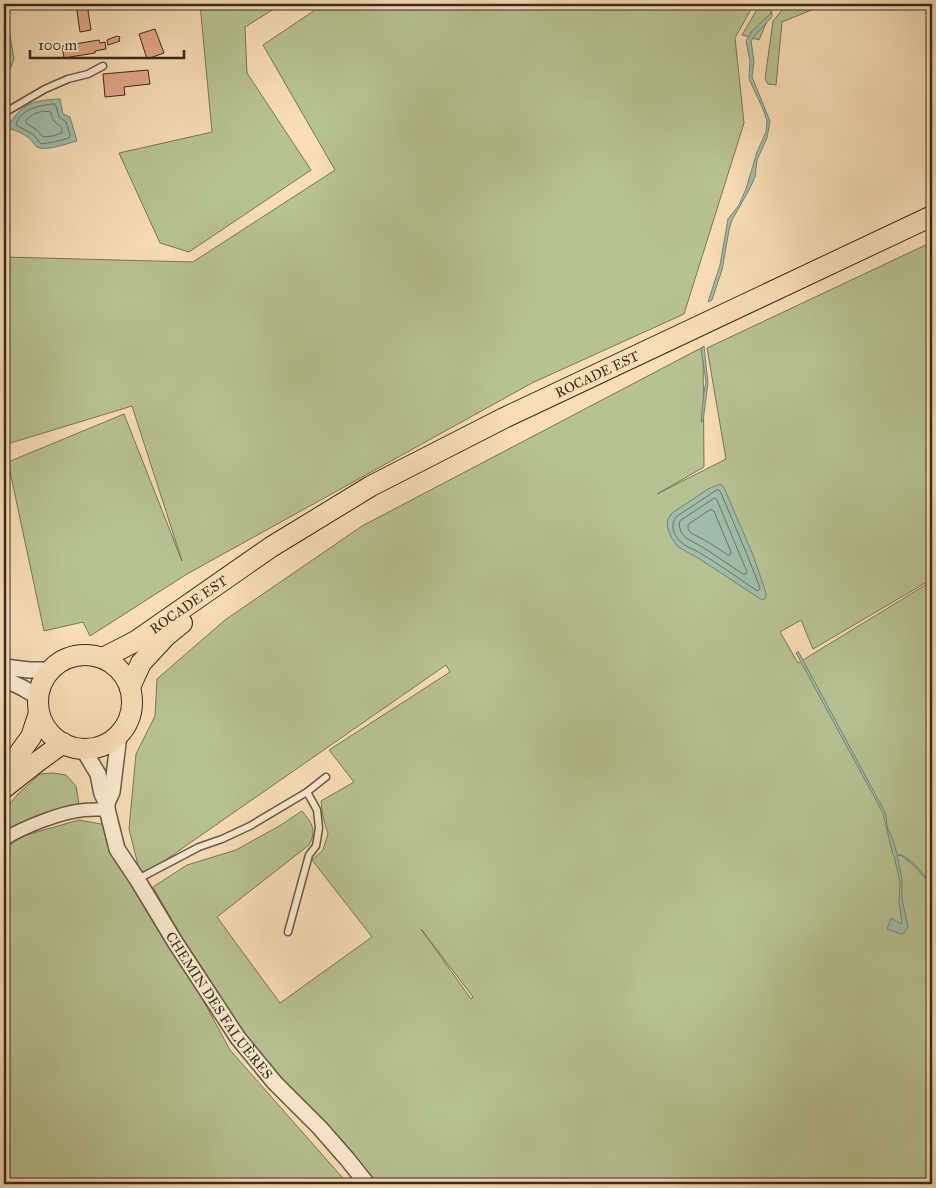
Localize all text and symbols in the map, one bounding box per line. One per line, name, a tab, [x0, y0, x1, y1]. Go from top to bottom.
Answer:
scale bar	[30, 28, 184, 60]
text: 100 m	[38, 36, 78, 54]
street label: ROCADE EST	[552, 347, 642, 401]
street label: ROCADE EST	[146, 571, 231, 637]
street label: CHEMIN DES FALUÈRES	[162, 928, 277, 1082]

